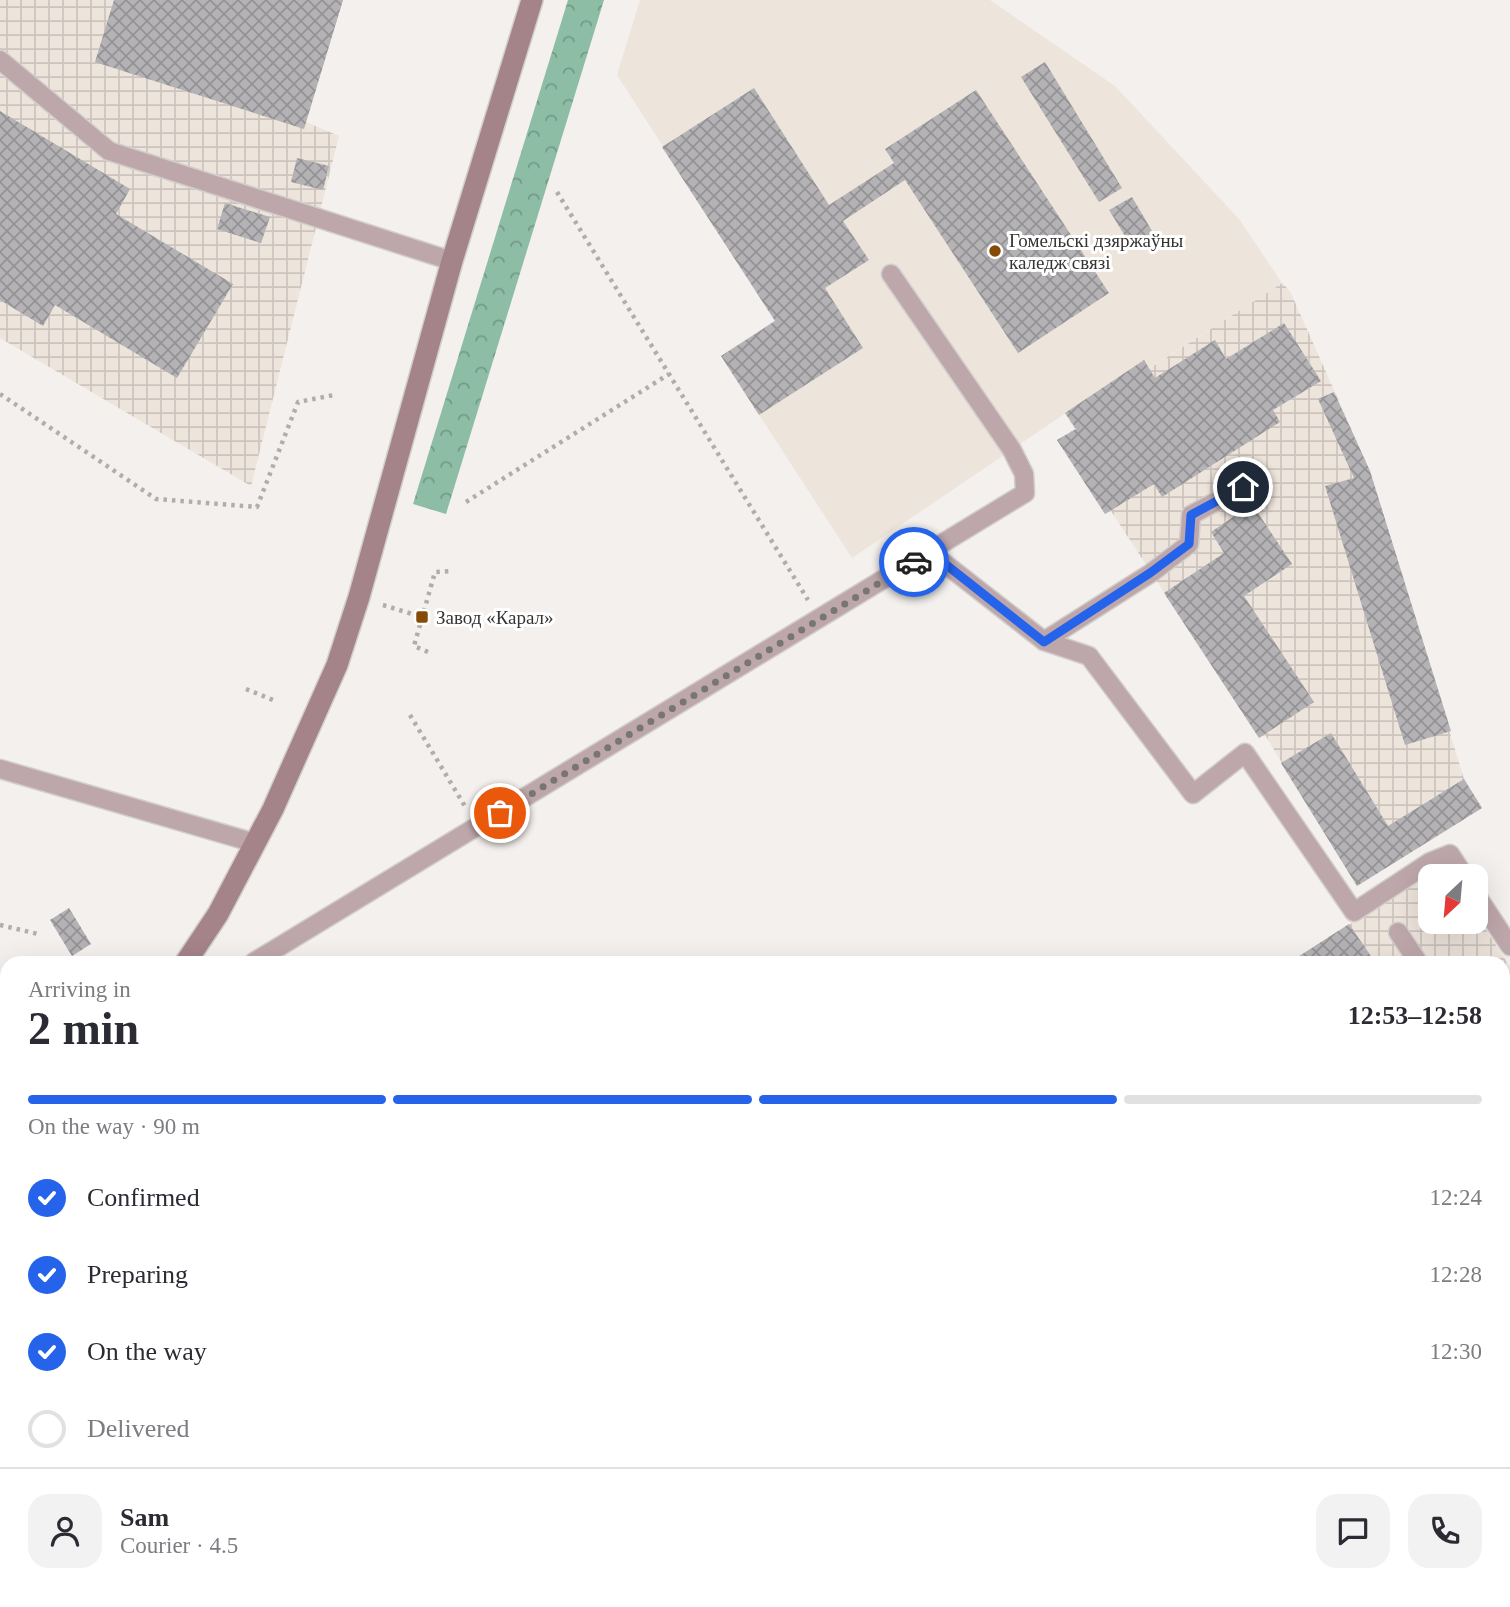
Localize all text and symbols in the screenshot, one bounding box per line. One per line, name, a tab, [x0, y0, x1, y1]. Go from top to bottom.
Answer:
place label: Гомельскі дзяржаўны каледж связі	[1009, 230, 1184, 273]
marker: Гомельскі дзяржаўны каледж связі	[987, 243, 1003, 259]
pin	[1213, 457, 1273, 517]
icon: home	[1224, 468, 1262, 506]
courier	[879, 527, 949, 597]
icon: car	[895, 543, 933, 581]
place label: Завод «Карал»	[436, 607, 554, 628]
marker: Завод «Карал»	[414, 609, 430, 625]
pin	[470, 783, 530, 843]
icon: bag	[481, 794, 519, 832]
north arrow	[1418, 864, 1488, 934]
map controls	[1418, 864, 1488, 934]
text: Arriving in	[28, 977, 131, 1002]
text: 12:53–12:58	[1348, 1001, 1482, 1030]
text: 2 min	[28, 1003, 139, 1054]
text: On the way · 90 m	[28, 1114, 200, 1139]
icon: check	[28, 1179, 66, 1217]
text: Confirmed	[87, 1183, 200, 1212]
text: 12:24	[1430, 1185, 1482, 1210]
icon: check	[28, 1256, 66, 1294]
text: Preparing	[87, 1260, 188, 1289]
text: 12:28	[1430, 1262, 1482, 1287]
icon: check	[28, 1333, 66, 1371]
text: On the way	[87, 1337, 207, 1366]
text: 12:30	[1430, 1339, 1482, 1364]
text: Delivered	[87, 1414, 190, 1443]
button: person	[28, 1494, 102, 1568]
button: chat	[1316, 1494, 1390, 1568]
button: phone	[1408, 1494, 1482, 1568]
text: Sam	[120, 1503, 169, 1532]
text: Courier · 4.5	[120, 1533, 238, 1558]

